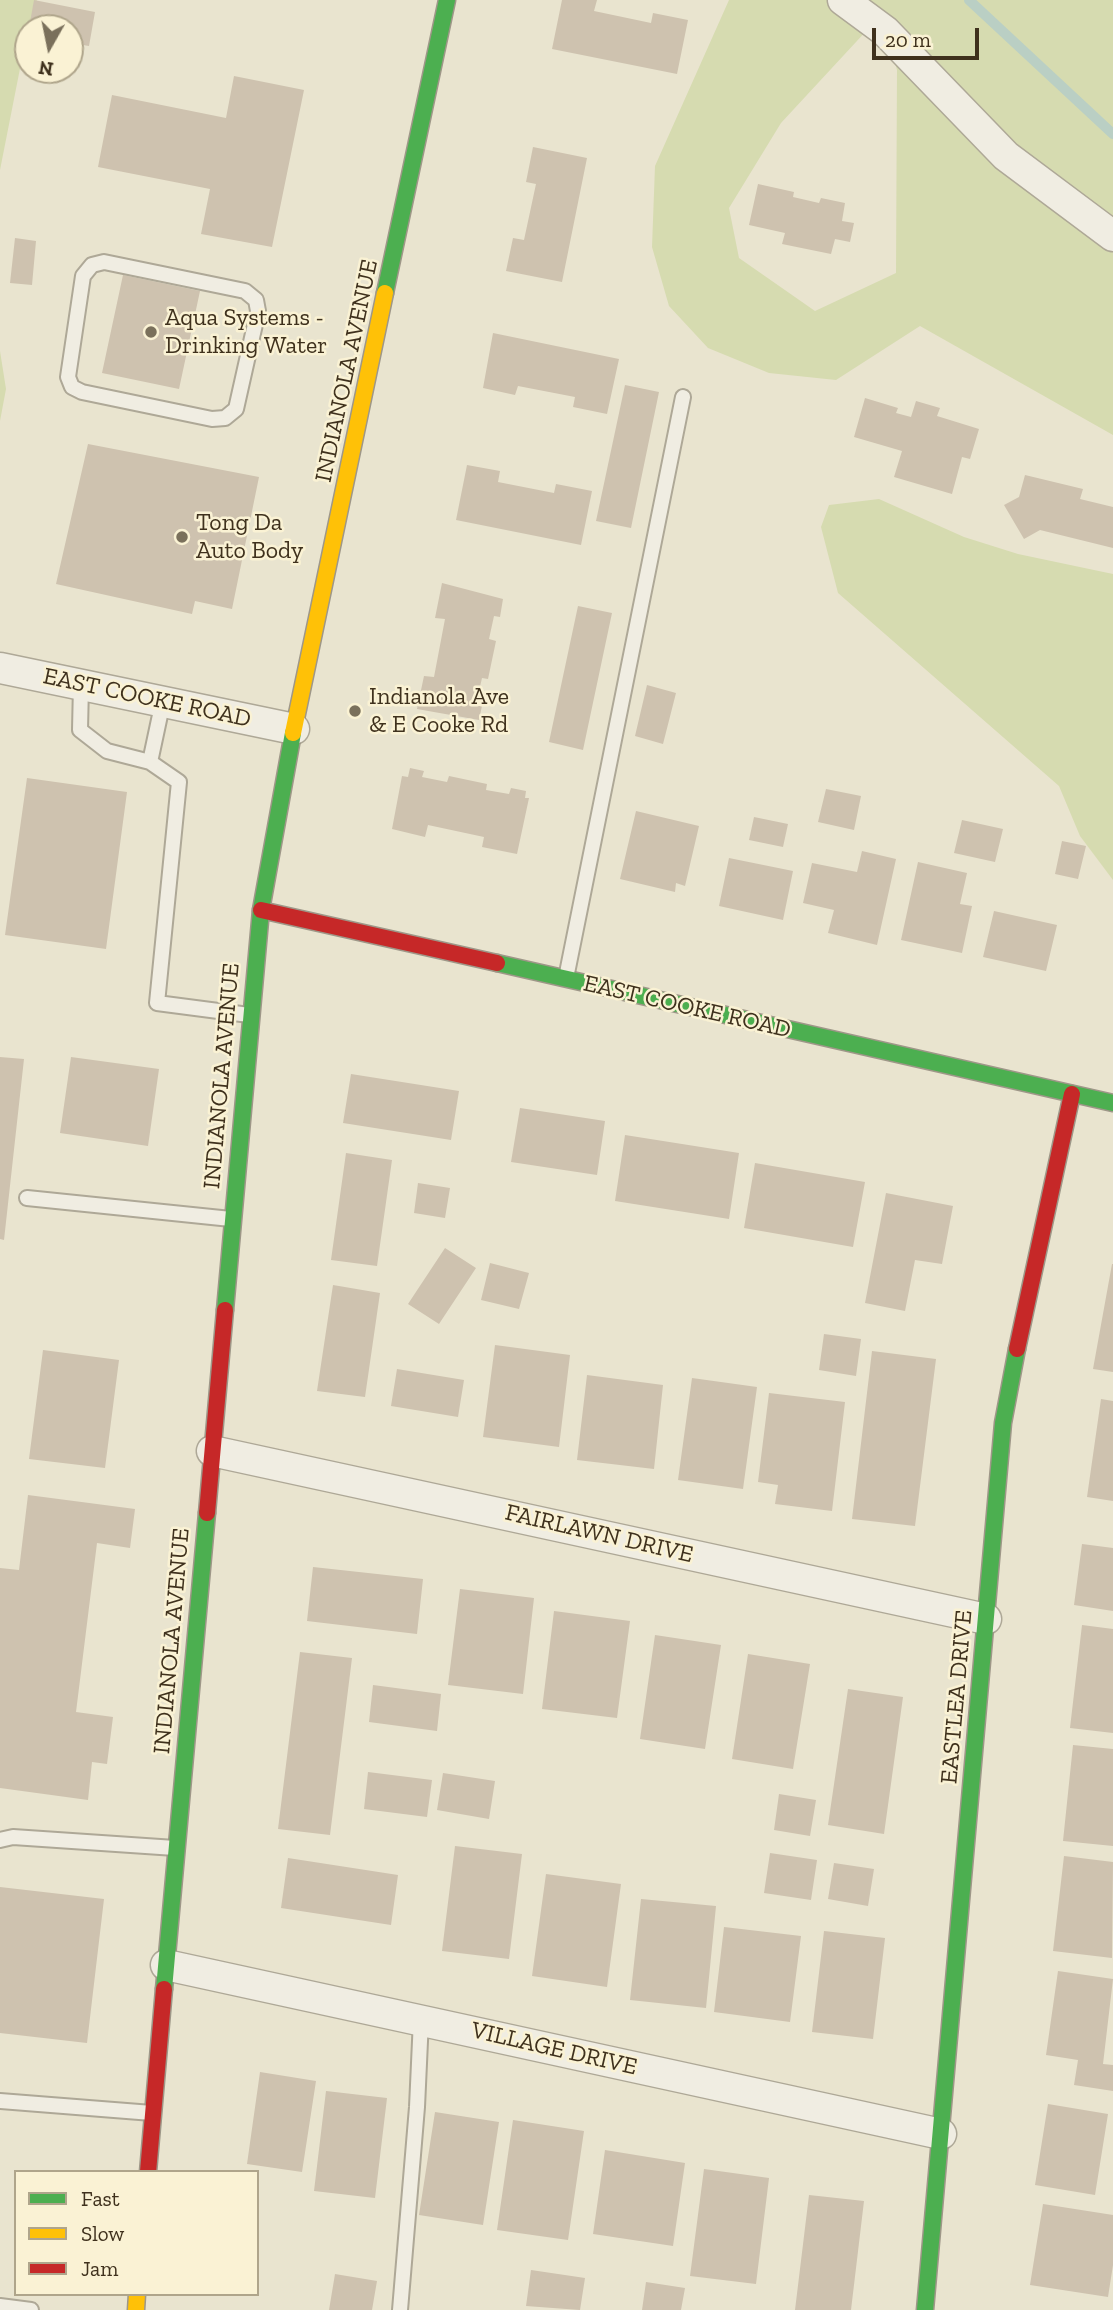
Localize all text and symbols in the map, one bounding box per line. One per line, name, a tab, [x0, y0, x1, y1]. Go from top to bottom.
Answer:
north arrow	[14, 14, 84, 84]
scale bar	[875, 14, 982, 58]
text: 20 m	[885, 27, 931, 52]
text: N	[37, 56, 55, 81]
street label: INDIANOLA AVENUE	[309, 257, 385, 485]
place label: Aqua Systems - Drinking Water	[165, 304, 327, 360]
marker: Aqua Systems - Drinking Water	[143, 324, 159, 340]
place label: Tong Da Auto Body	[196, 509, 303, 565]
marker: Tong Da Auto Body	[174, 529, 190, 545]
street label: EAST COOKE ROAD	[40, 662, 254, 734]
place label: Indianola Ave & E Cooke Rd	[369, 683, 509, 739]
marker: Indianola Ave & E Cooke Rd	[347, 703, 363, 719]
street label: INDIANOLA AVENUE	[198, 962, 246, 1190]
street label: EAST COOKE ROAD	[581, 969, 793, 1045]
street label: FAIRLAWN DRIVE	[502, 1498, 696, 1570]
street label: INDIANOLA AVENUE	[148, 1527, 196, 1755]
street label: EASTLEA DRIVE	[935, 1609, 979, 1785]
street label: VILLAGE DRIVE	[468, 2016, 640, 2082]
legend	[14, 2170, 259, 2296]
text: Fast	[81, 2186, 120, 2211]
text: Slow	[81, 2221, 124, 2246]
text: Jam	[81, 2256, 118, 2281]

